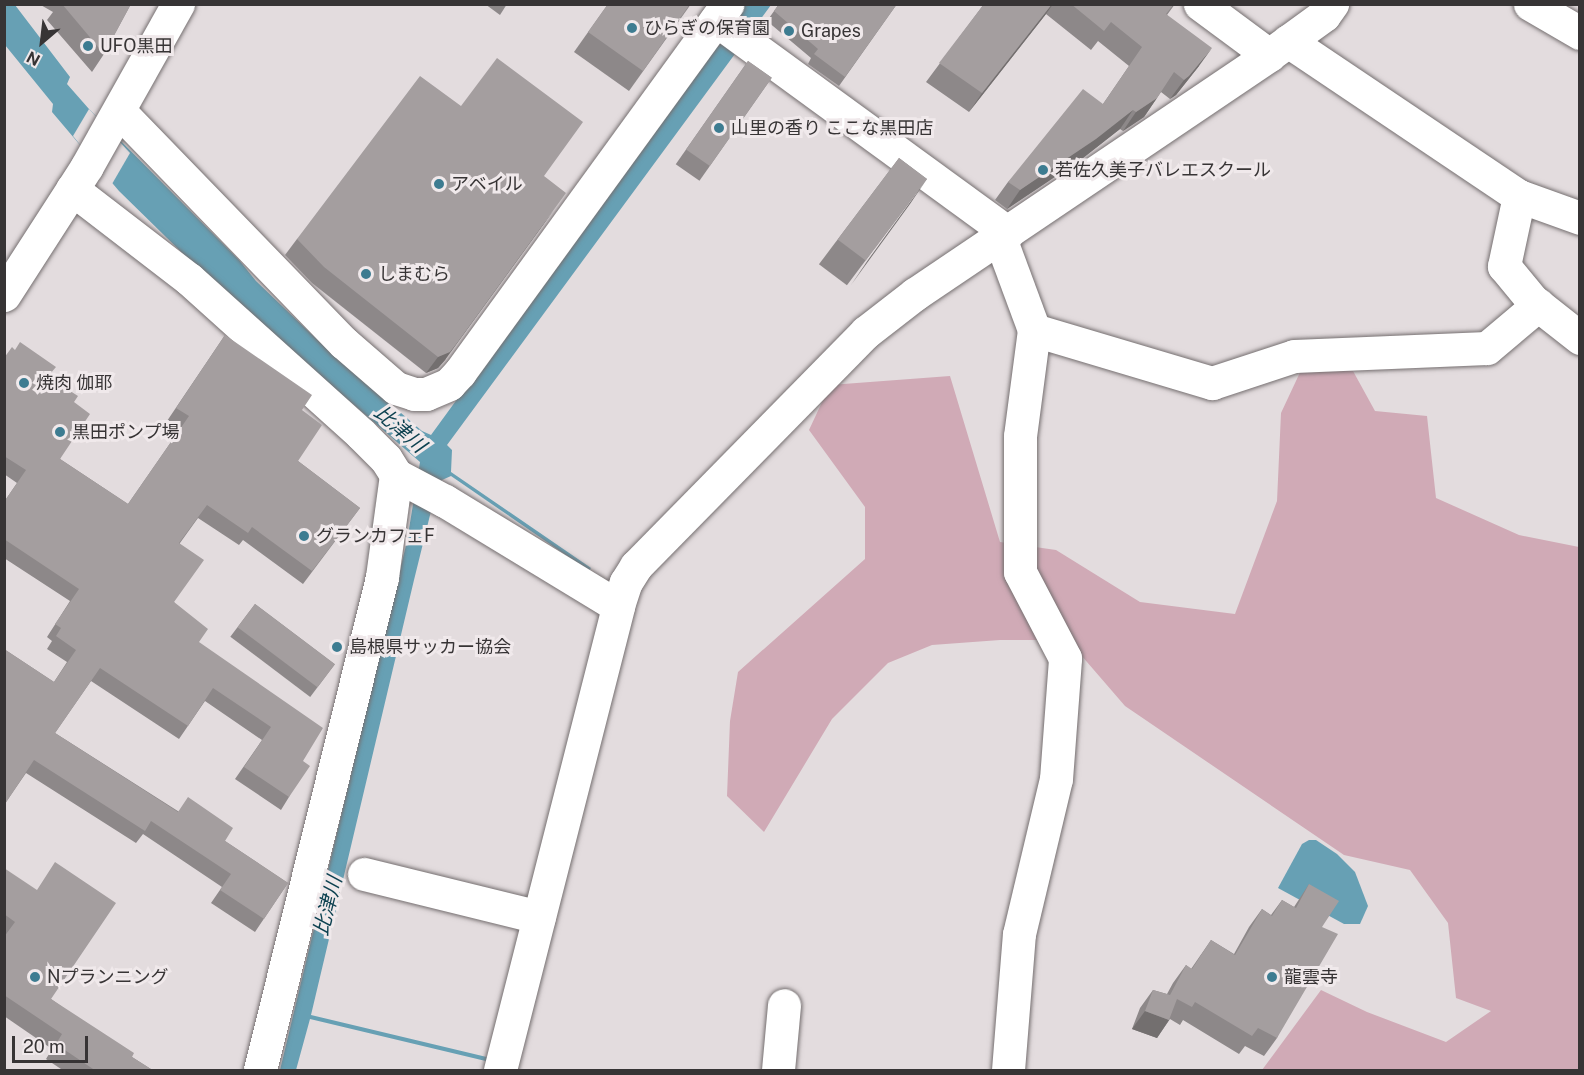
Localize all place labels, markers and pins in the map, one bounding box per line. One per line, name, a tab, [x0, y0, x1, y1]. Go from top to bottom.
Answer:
place label: ひらぎの保育園	[644, 17, 770, 39]
place label: Grapes	[801, 20, 861, 42]
marker: ひらぎの保育園	[625, 21, 639, 35]
marker: Grapes	[782, 24, 796, 38]
place label: UFO黒田	[100, 35, 173, 57]
marker: UFO黒田	[81, 39, 95, 53]
place label: 山里の香り ここな黒田店	[731, 117, 933, 139]
marker: 山里の香り ここな黒田店	[712, 121, 726, 135]
place label: 若佐久美子バレエスクール	[1055, 159, 1271, 181]
marker: 若佐久美子バレエスクール	[1036, 163, 1050, 177]
place label: アベイル	[451, 173, 523, 195]
marker: アベイル	[432, 177, 446, 191]
place label: しまむら	[378, 263, 450, 285]
marker: しまむら	[359, 267, 373, 281]
place label: 焼肉 伽耶	[36, 372, 112, 394]
marker: 焼肉 伽耶	[17, 376, 31, 390]
place label: 黒田ポンプ場	[72, 421, 180, 443]
marker: 黒田ポンプ場	[53, 425, 67, 439]
place label: グランカフェF	[316, 525, 435, 547]
marker: グランカフェF	[297, 529, 311, 543]
place label: 島根県サッカー協会	[349, 636, 511, 658]
marker: 島根県サッカー協会	[330, 640, 344, 654]
place label: Nプランニング	[47, 966, 169, 988]
place label: 龍雲寺	[1284, 966, 1338, 988]
marker: Nプランニング	[28, 970, 42, 984]
marker: 龍雲寺	[1265, 970, 1279, 984]

